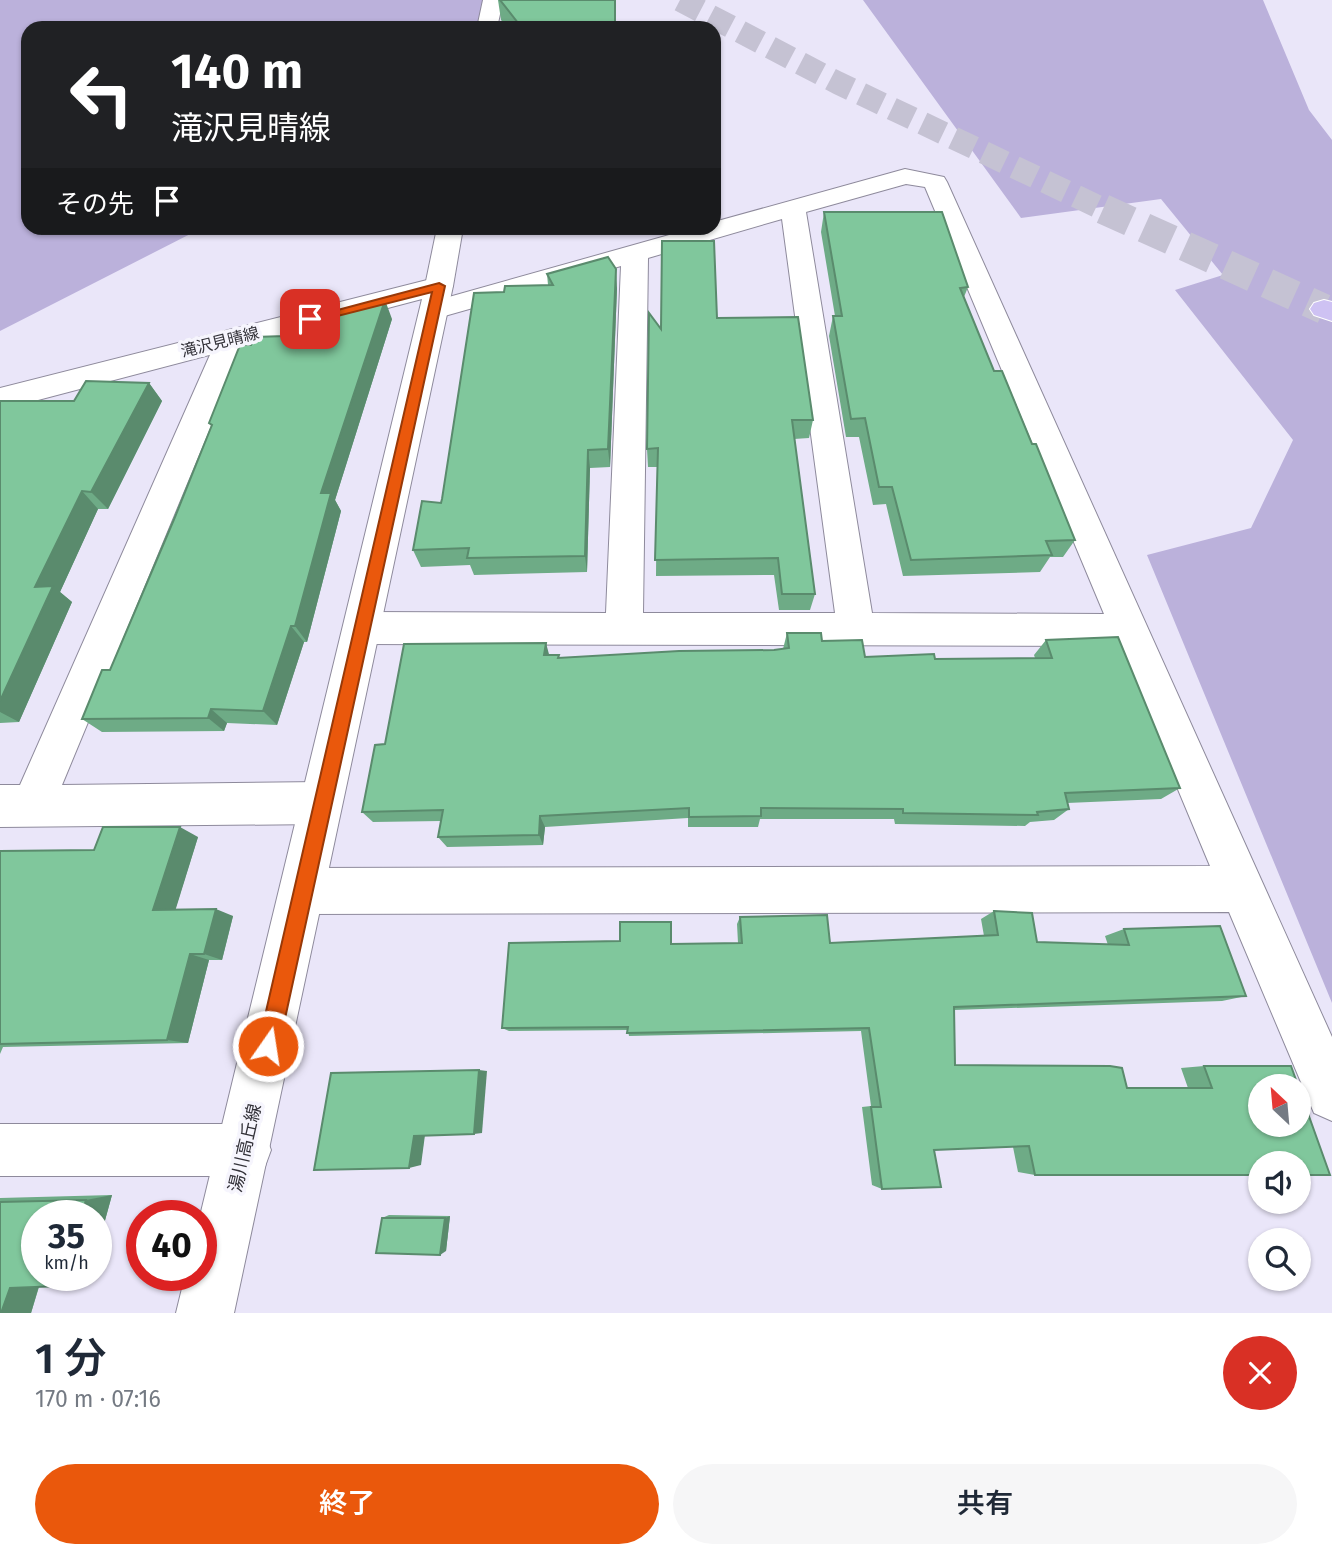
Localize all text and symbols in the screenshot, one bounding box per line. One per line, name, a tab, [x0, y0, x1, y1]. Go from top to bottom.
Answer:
text: 140 m	[171, 42, 303, 101]
icon: left	[56, 49, 147, 140]
text: 滝沢見晴線	[171, 109, 331, 147]
icon: arrive	[148, 182, 186, 220]
text: その先	[56, 189, 134, 220]
pin	[280, 289, 340, 349]
icon: arrive	[291, 300, 329, 338]
street label: 滝沢見晴線	[179, 323, 261, 361]
position arrow	[231, 1009, 305, 1083]
north arrow	[1248, 1074, 1311, 1138]
map controls	[1248, 1074, 1311, 1291]
street label: 湯川高丘線	[224, 1102, 266, 1194]
button: sound	[1248, 1151, 1311, 1214]
speed limit sign: 40	[126, 1200, 217, 1291]
text: 35	[48, 1215, 85, 1257]
button: search	[1248, 1228, 1311, 1291]
text: km/h	[44, 1252, 89, 1274]
text: 1 分	[35, 1334, 106, 1384]
button: close	[1223, 1336, 1297, 1410]
text: 170 m · 07:16	[35, 1385, 161, 1413]
button: 終了	[35, 1464, 659, 1544]
button: 共有	[673, 1464, 1297, 1544]

